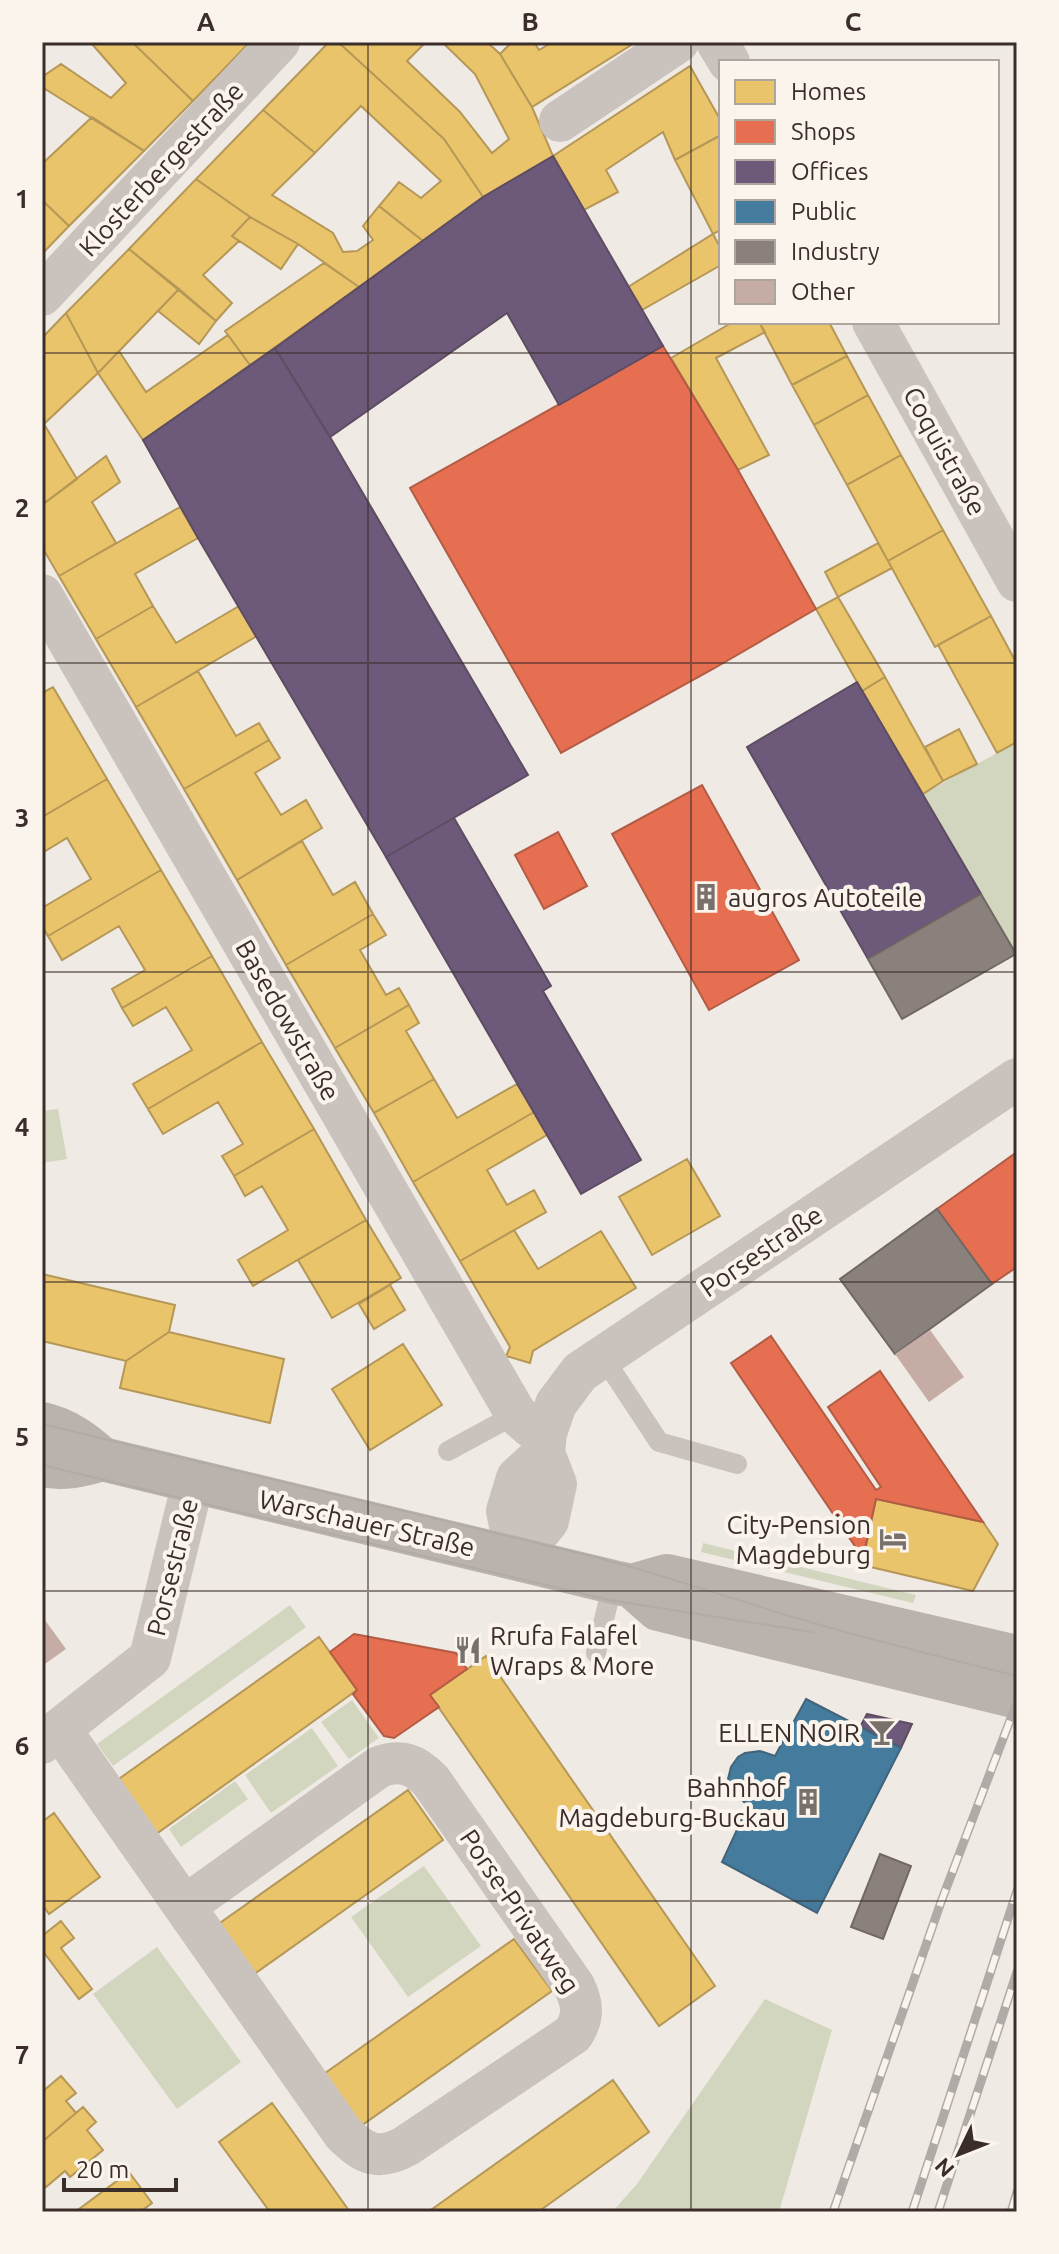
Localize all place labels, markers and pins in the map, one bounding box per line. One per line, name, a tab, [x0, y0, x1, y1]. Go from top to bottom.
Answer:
building icon: augros Autoteile	[691, 882, 721, 912]
place label: augros Autoteile	[728, 883, 923, 912]
place label: City-Pension Magdeburg	[727, 1510, 871, 1569]
hotel icon: City-Pension Magdeburg	[878, 1524, 908, 1554]
place label: Rrufa Falafel Wraps & More	[490, 1621, 654, 1680]
restaurant icon: Rrufa Falafel Wraps & More	[453, 1635, 483, 1665]
bar icon: ELLEN NOIR	[867, 1717, 897, 1747]
place label: ELLEN NOIR	[718, 1718, 860, 1747]
place label: Bahnhof Magdeburg-Buckau	[558, 1773, 787, 1832]
building icon: Bahnhof Magdeburg-Buckau	[793, 1787, 823, 1817]

